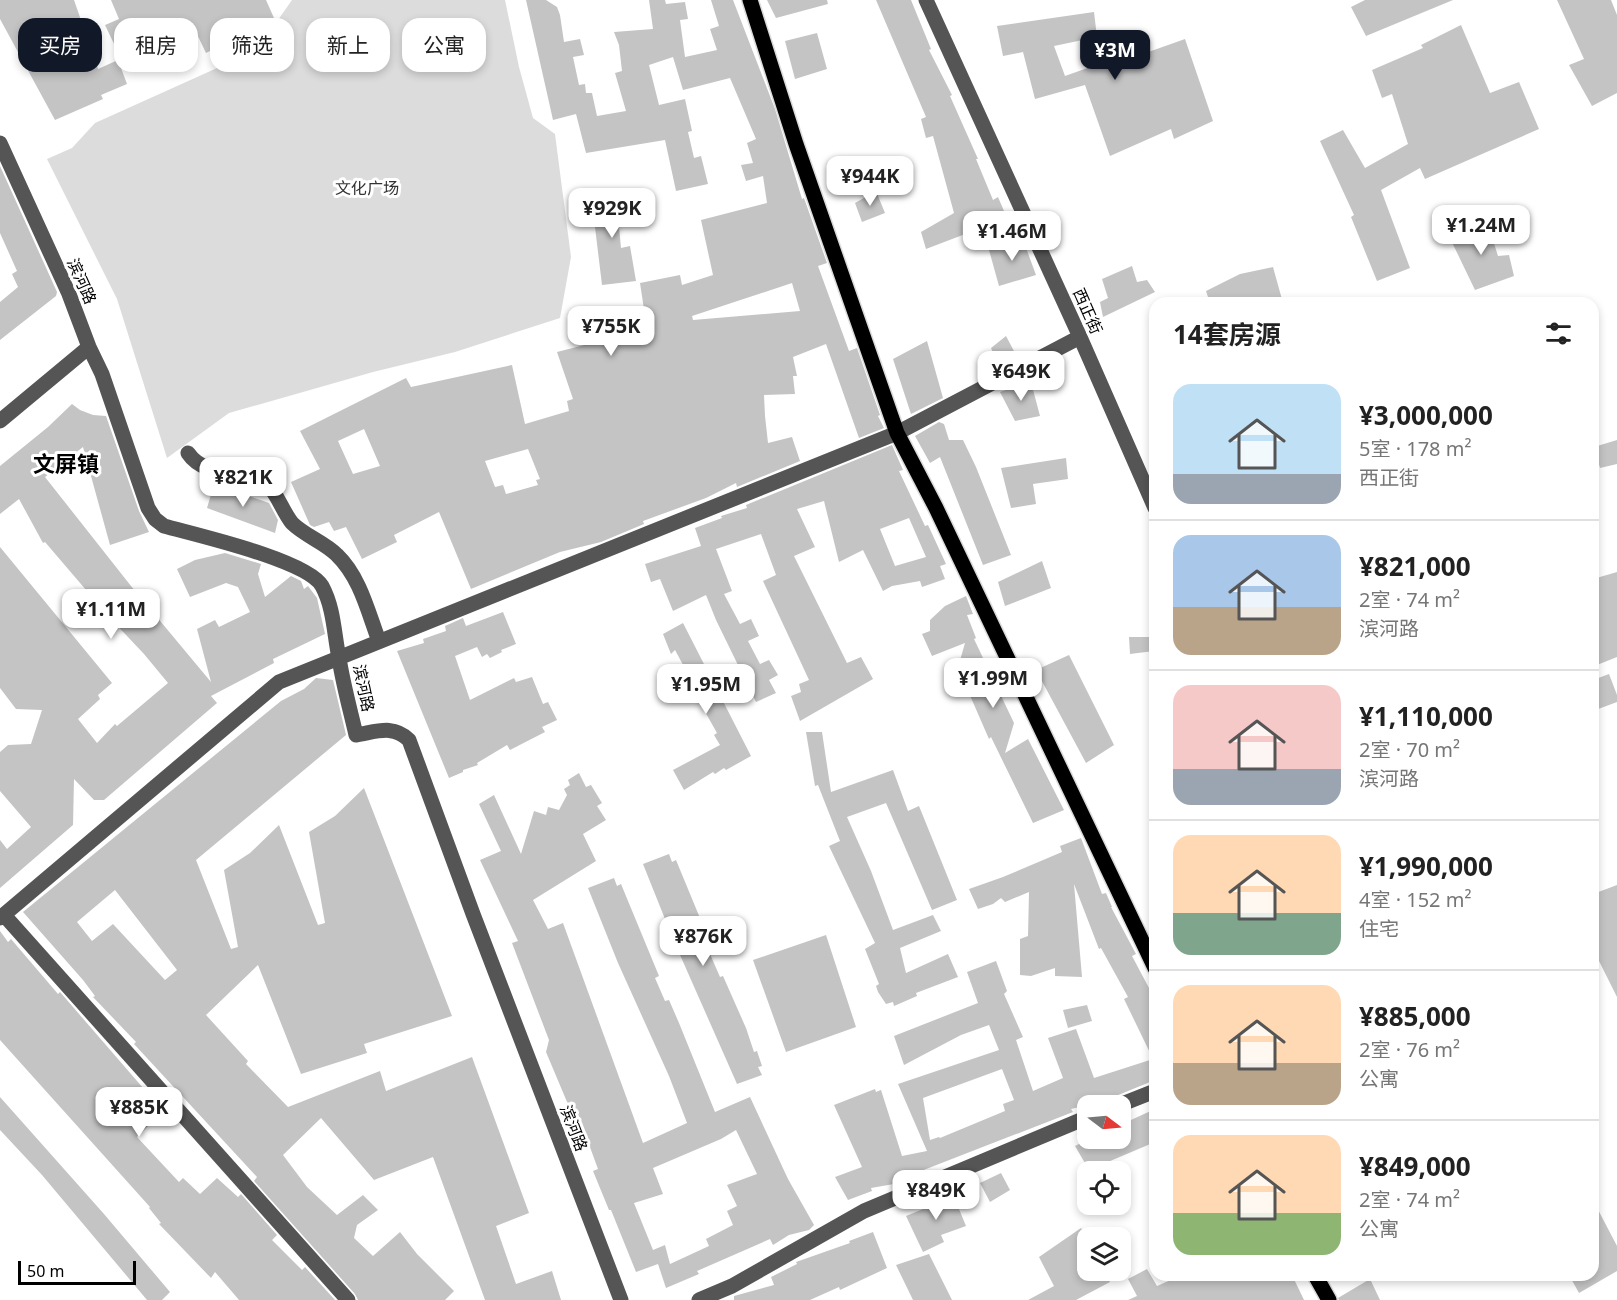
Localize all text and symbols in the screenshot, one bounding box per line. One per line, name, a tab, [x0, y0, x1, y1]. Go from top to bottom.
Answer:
chip: 买房	[18, 18, 102, 72]
chip: 租房	[114, 18, 198, 72]
chip: 筛选	[210, 18, 294, 72]
chip: 新上	[306, 18, 390, 72]
chip: 公寓	[402, 18, 486, 72]
pin: ¥3M	[1086, 30, 1144, 81]
text: ¥3M	[1094, 36, 1136, 63]
pin: ¥944K	[828, 156, 912, 207]
text: ¥944K	[840, 162, 900, 189]
park label: 文化广场	[335, 177, 399, 199]
pin: ¥929K	[570, 188, 654, 239]
text: ¥929K	[582, 194, 642, 221]
pin: ¥1.24M	[1432, 205, 1530, 256]
pin: ¥1.46M	[963, 211, 1061, 262]
text: ¥1.24M	[1446, 211, 1516, 238]
text: ¥1.46M	[977, 217, 1047, 244]
street label: 滨河路	[62, 255, 102, 307]
street label: 西正街	[1068, 285, 1108, 337]
pin: ¥755K	[569, 306, 653, 357]
text: ¥755K	[581, 312, 641, 339]
text: 14套房源	[1173, 316, 1281, 352]
icon: filters	[1542, 317, 1575, 350]
pin: ¥649K	[979, 351, 1063, 402]
text: ¥649K	[991, 357, 1051, 384]
text: ¥3,000,000	[1359, 397, 1493, 433]
icon: home	[1221, 408, 1293, 480]
text: 5室 · 178 m²	[1359, 435, 1471, 462]
district label: 文屏镇	[33, 448, 99, 478]
pin: ¥821K	[201, 457, 285, 508]
text: ¥821K	[213, 463, 273, 490]
text: 西正街	[1359, 464, 1419, 491]
text: ¥821,000	[1359, 548, 1471, 584]
icon: home	[1221, 559, 1293, 631]
text: 2室 · 74 m²	[1359, 586, 1460, 613]
pin: ¥1.11M	[62, 589, 160, 640]
text: ¥1.11M	[76, 595, 146, 622]
text: 滨河路	[1359, 615, 1419, 642]
pin: ¥1.99M	[944, 658, 1042, 709]
street label: 滨河路	[348, 662, 380, 714]
pin: ¥1.95M	[657, 664, 755, 715]
text: ¥1.99M	[958, 664, 1028, 691]
text: ¥1.95M	[671, 670, 741, 697]
text: ¥1,110,000	[1359, 698, 1493, 734]
icon: home	[1221, 709, 1293, 781]
text: 2室 · 70 m²	[1359, 736, 1460, 763]
text: 滨河路	[1359, 765, 1419, 792]
text: ¥1,990,000	[1359, 848, 1493, 884]
icon: home	[1221, 859, 1293, 931]
text: 4室 · 152 m²	[1359, 886, 1471, 913]
text: 住宅	[1359, 915, 1399, 942]
pin: ¥876K	[661, 916, 745, 967]
text: ¥876K	[673, 922, 733, 949]
text: ¥885,000	[1359, 998, 1471, 1034]
icon: home	[1221, 1009, 1293, 1081]
text: 2室 · 76 m²	[1359, 1036, 1460, 1063]
text: 公寓	[1359, 1065, 1399, 1092]
pin: ¥885K	[97, 1087, 181, 1138]
text: ¥885K	[109, 1093, 169, 1120]
north arrow	[1077, 1095, 1131, 1149]
map controls	[1077, 1095, 1131, 1281]
street label: 滨河路	[555, 1102, 593, 1154]
text: ¥849,000	[1359, 1148, 1471, 1184]
icon: home	[1221, 1159, 1293, 1231]
button: locate	[1077, 1161, 1131, 1215]
pin: ¥849K	[894, 1170, 978, 1221]
text: ¥849K	[906, 1176, 966, 1203]
text: 2室 · 74 m²	[1359, 1186, 1460, 1213]
text: 公寓	[1359, 1215, 1399, 1242]
button: layers	[1077, 1227, 1131, 1281]
scale bar	[18, 1258, 136, 1286]
text: 50 m	[27, 1260, 64, 1282]

